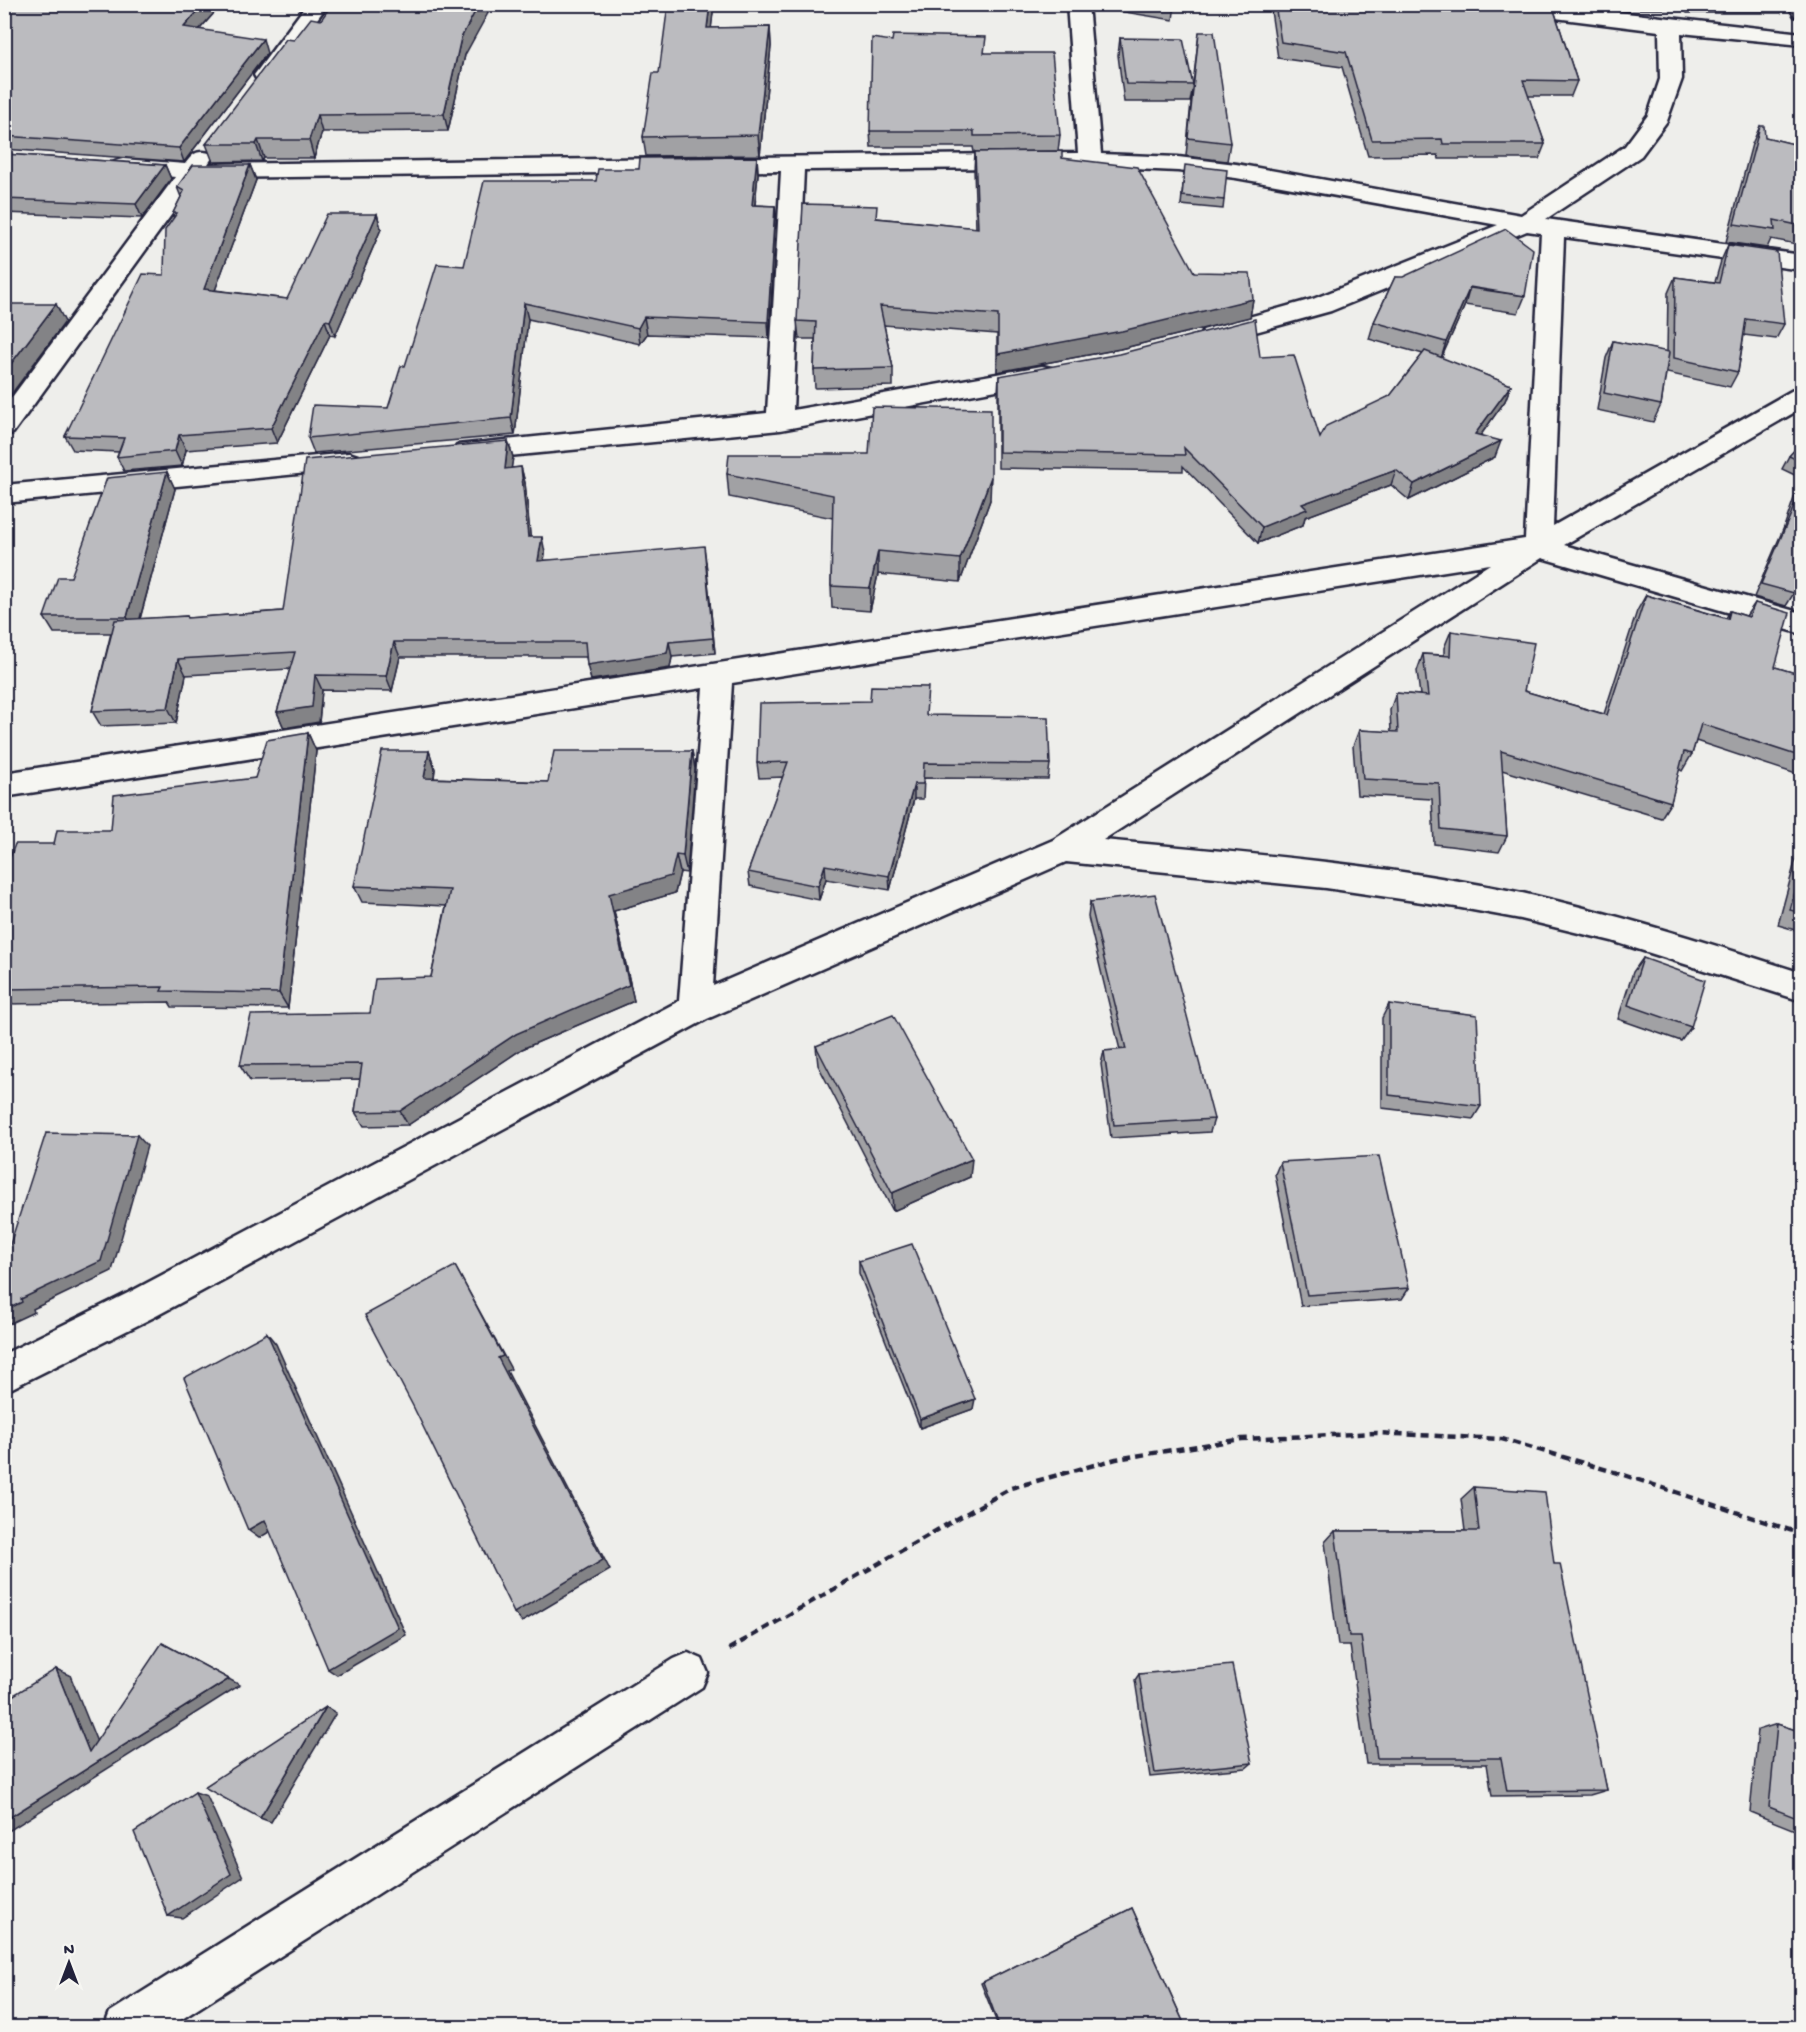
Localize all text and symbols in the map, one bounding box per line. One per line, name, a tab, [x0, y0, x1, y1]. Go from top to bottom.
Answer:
north arrow	[39, 1933, 99, 1993]
text: N	[64, 1942, 75, 1961]

